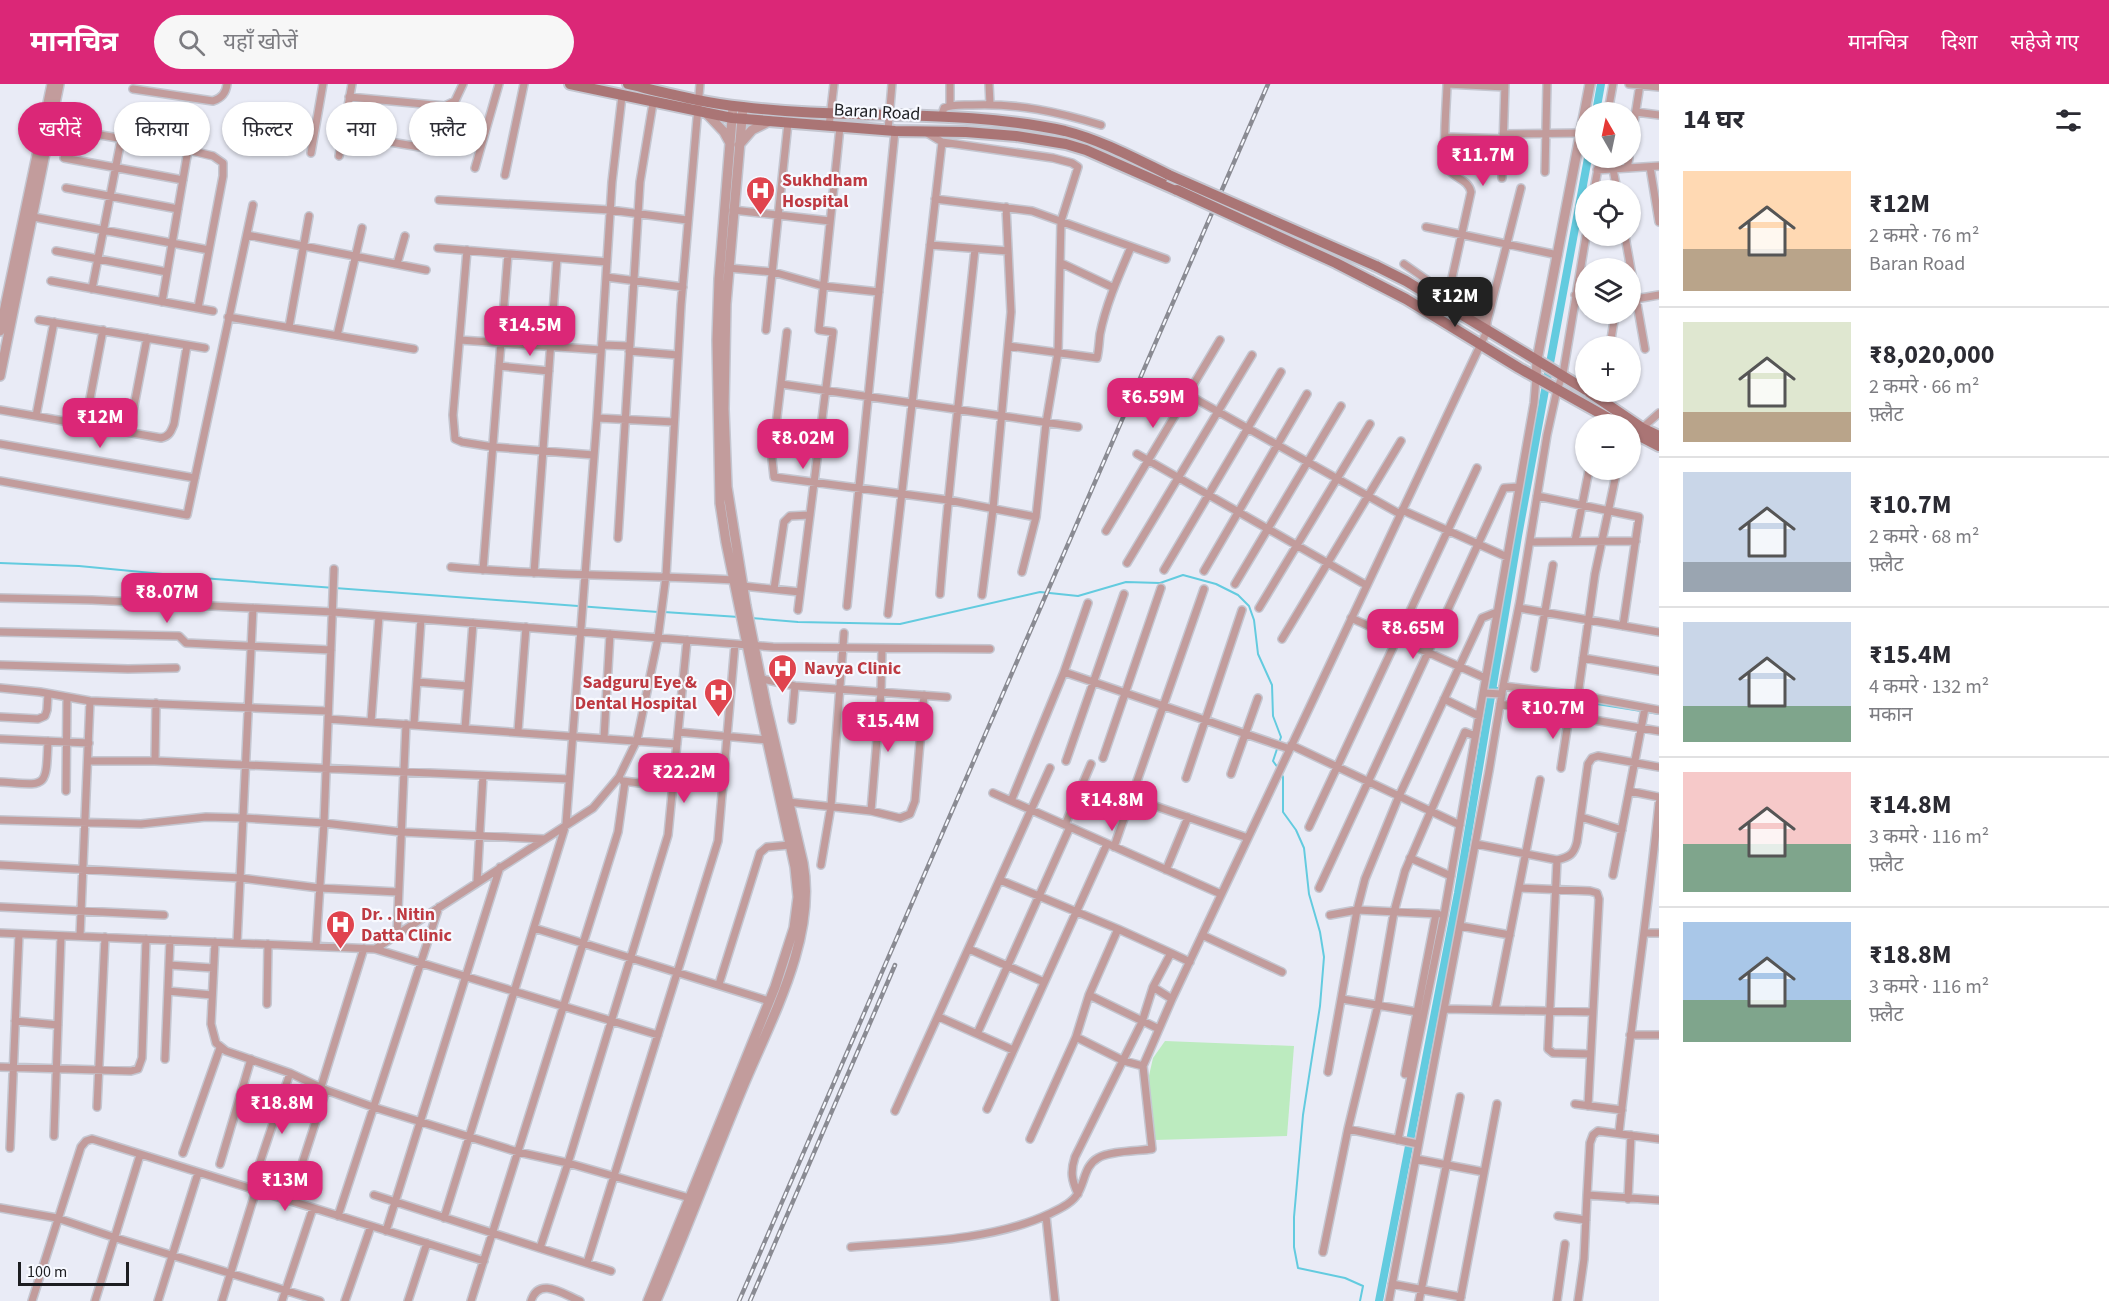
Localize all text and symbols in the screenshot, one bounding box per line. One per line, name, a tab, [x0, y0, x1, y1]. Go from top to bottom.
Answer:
search box	[154, 15, 574, 69]
text: मानचित्र	[30, 22, 118, 62]
icon: search	[175, 26, 208, 59]
text: यहाँ खोजें	[223, 26, 298, 58]
text: मानचित्र	[1848, 27, 1908, 57]
text: दिशा	[1941, 27, 1977, 57]
text: सहेजे गए	[2010, 27, 2079, 57]
street label: Baran Road	[833, 97, 921, 127]
text: 14 घर	[1683, 101, 1744, 138]
chip: खरीदें	[18, 102, 102, 156]
chip: किराया	[114, 102, 210, 156]
chip: फ़िल्टर	[222, 102, 314, 156]
chip: नया	[326, 102, 397, 156]
chip: फ़्लैट	[409, 102, 487, 156]
north arrow	[1575, 102, 1641, 168]
map controls	[1575, 102, 1641, 480]
icon: filters	[2052, 104, 2085, 137]
pin: ₹11.7M	[1434, 136, 1532, 187]
text: ₹11.7M	[1451, 141, 1515, 169]
place label: Sukhdham Hospital	[782, 168, 868, 214]
hospital icon: Sukhdham Hospital	[745, 174, 777, 216]
button: locate	[1575, 180, 1641, 246]
text: ₹12M	[1869, 185, 1930, 222]
icon: home	[1731, 195, 1803, 267]
text: 2 कमरे · 76 m²	[1869, 222, 1979, 250]
text: Baran Road	[1869, 250, 1965, 278]
button: layers	[1575, 258, 1641, 324]
pin: ₹12M	[1419, 277, 1491, 328]
text: ₹12M	[1432, 282, 1478, 310]
pin: ₹14.5M	[481, 306, 579, 357]
text: ₹14.5M	[498, 311, 562, 339]
button: +	[1575, 336, 1641, 402]
text: ₹8,020,000	[1869, 336, 1994, 373]
icon: home	[1731, 346, 1803, 418]
text: 2 कमरे · 66 m²	[1869, 373, 1979, 401]
pin: ₹6.59M	[1104, 378, 1202, 429]
text: ₹6.59M	[1121, 383, 1185, 411]
pin: ₹12M	[64, 398, 136, 449]
text: फ़्लैट	[1869, 401, 1904, 429]
text: ₹12M	[77, 403, 123, 431]
button: −	[1575, 414, 1641, 480]
pin: ₹8.02M	[754, 419, 852, 470]
text: ₹8.02M	[771, 424, 835, 452]
text: ₹10.7M	[1869, 486, 1952, 523]
icon: home	[1731, 496, 1803, 568]
text: 2 कमरे · 68 m²	[1869, 523, 1979, 551]
text: फ़्लैट	[1869, 551, 1904, 579]
pin: ₹8.07M	[118, 573, 216, 624]
text: ₹8.07M	[135, 578, 199, 606]
pin: ₹8.65M	[1364, 609, 1462, 660]
text: ₹8.65M	[1381, 614, 1445, 642]
text: ₹15.4M	[1869, 636, 1952, 673]
icon: home	[1731, 646, 1803, 718]
hospital icon: Navya Clinic	[767, 652, 799, 694]
place label: Navya Clinic	[804, 656, 902, 681]
place label: Sadguru Eye & Dental Hospital	[575, 670, 697, 716]
text: 4 कमरे · 132 m²	[1869, 673, 1989, 701]
hospital icon: Sadguru Eye & Dental Hospital	[702, 676, 734, 718]
pin: ₹10.7M	[1504, 689, 1602, 740]
text: ₹10.7M	[1521, 694, 1585, 722]
text: मकान	[1869, 701, 1913, 729]
pin: ₹15.4M	[839, 702, 937, 753]
text: ₹15.4M	[856, 707, 920, 735]
pin: ₹22.2M	[635, 753, 733, 804]
text: ₹22.2M	[652, 758, 716, 786]
pin: ₹14.8M	[1063, 781, 1161, 832]
text: ₹14.8M	[1080, 786, 1144, 814]
text: ₹14.8M	[1869, 786, 1952, 823]
icon: home	[1731, 796, 1803, 868]
text: 3 कमरे · 116 m²	[1869, 823, 1989, 851]
text: फ़्लैट	[1869, 851, 1904, 879]
place label: Dr. . Nitin Datta Clinic	[361, 902, 453, 948]
hospital icon: Dr. . Nitin Datta Clinic	[324, 908, 356, 950]
text: ₹18.8M	[1869, 936, 1952, 973]
icon: home	[1731, 946, 1803, 1018]
text: 3 कमरे · 116 m²	[1869, 973, 1989, 1001]
text: फ़्लैट	[1869, 1001, 1904, 1029]
pin: ₹18.8M	[233, 1084, 331, 1135]
text: ₹18.8M	[250, 1089, 314, 1117]
pin: ₹13M	[249, 1161, 321, 1212]
text: ₹13M	[262, 1166, 308, 1194]
scale bar	[18, 1259, 129, 1286]
text: 100 m	[27, 1261, 67, 1283]

